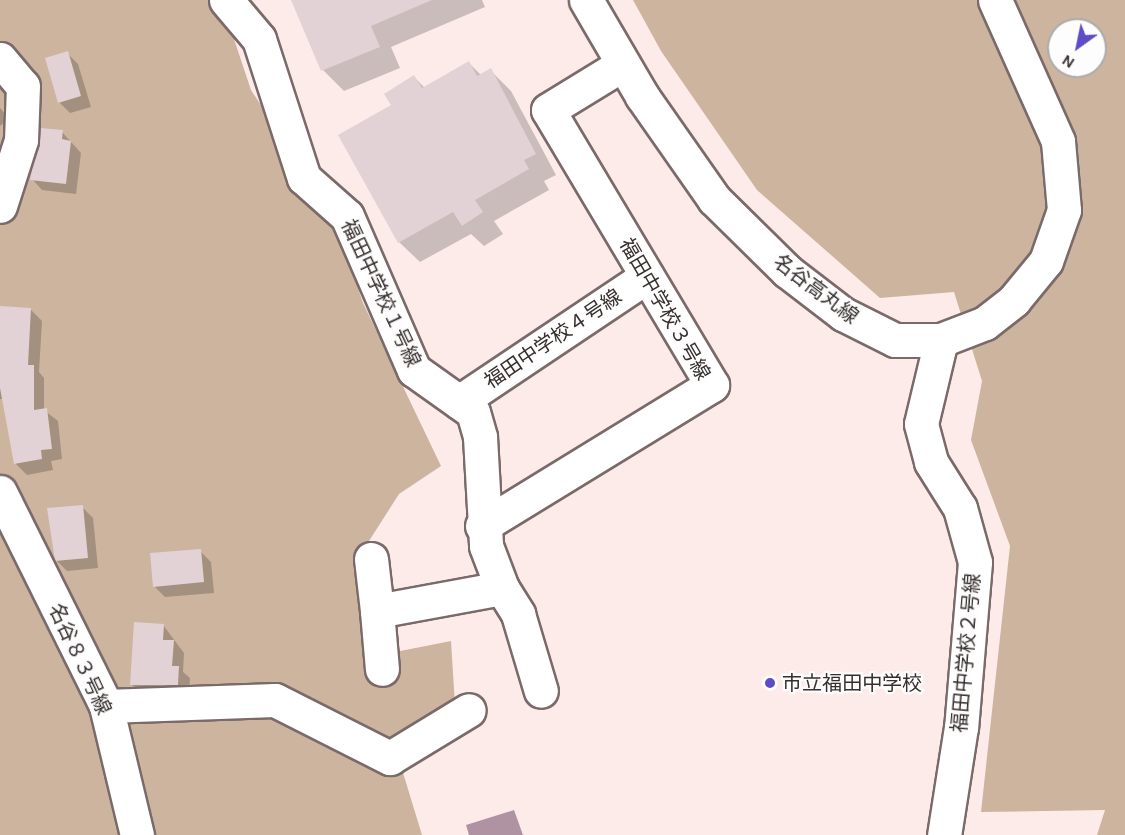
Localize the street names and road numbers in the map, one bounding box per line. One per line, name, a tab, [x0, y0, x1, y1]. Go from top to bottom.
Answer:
street label: 福田中学校１号線	[336, 215, 426, 371]
street label: 福田中学校３号線	[615, 234, 715, 384]
street label: 名谷高丸線	[769, 249, 863, 329]
street label: 福田中学校４号線	[480, 284, 626, 394]
street label: 福田中学校２号線	[947, 572, 985, 734]
street label: 名谷８３号線	[44, 600, 116, 718]

